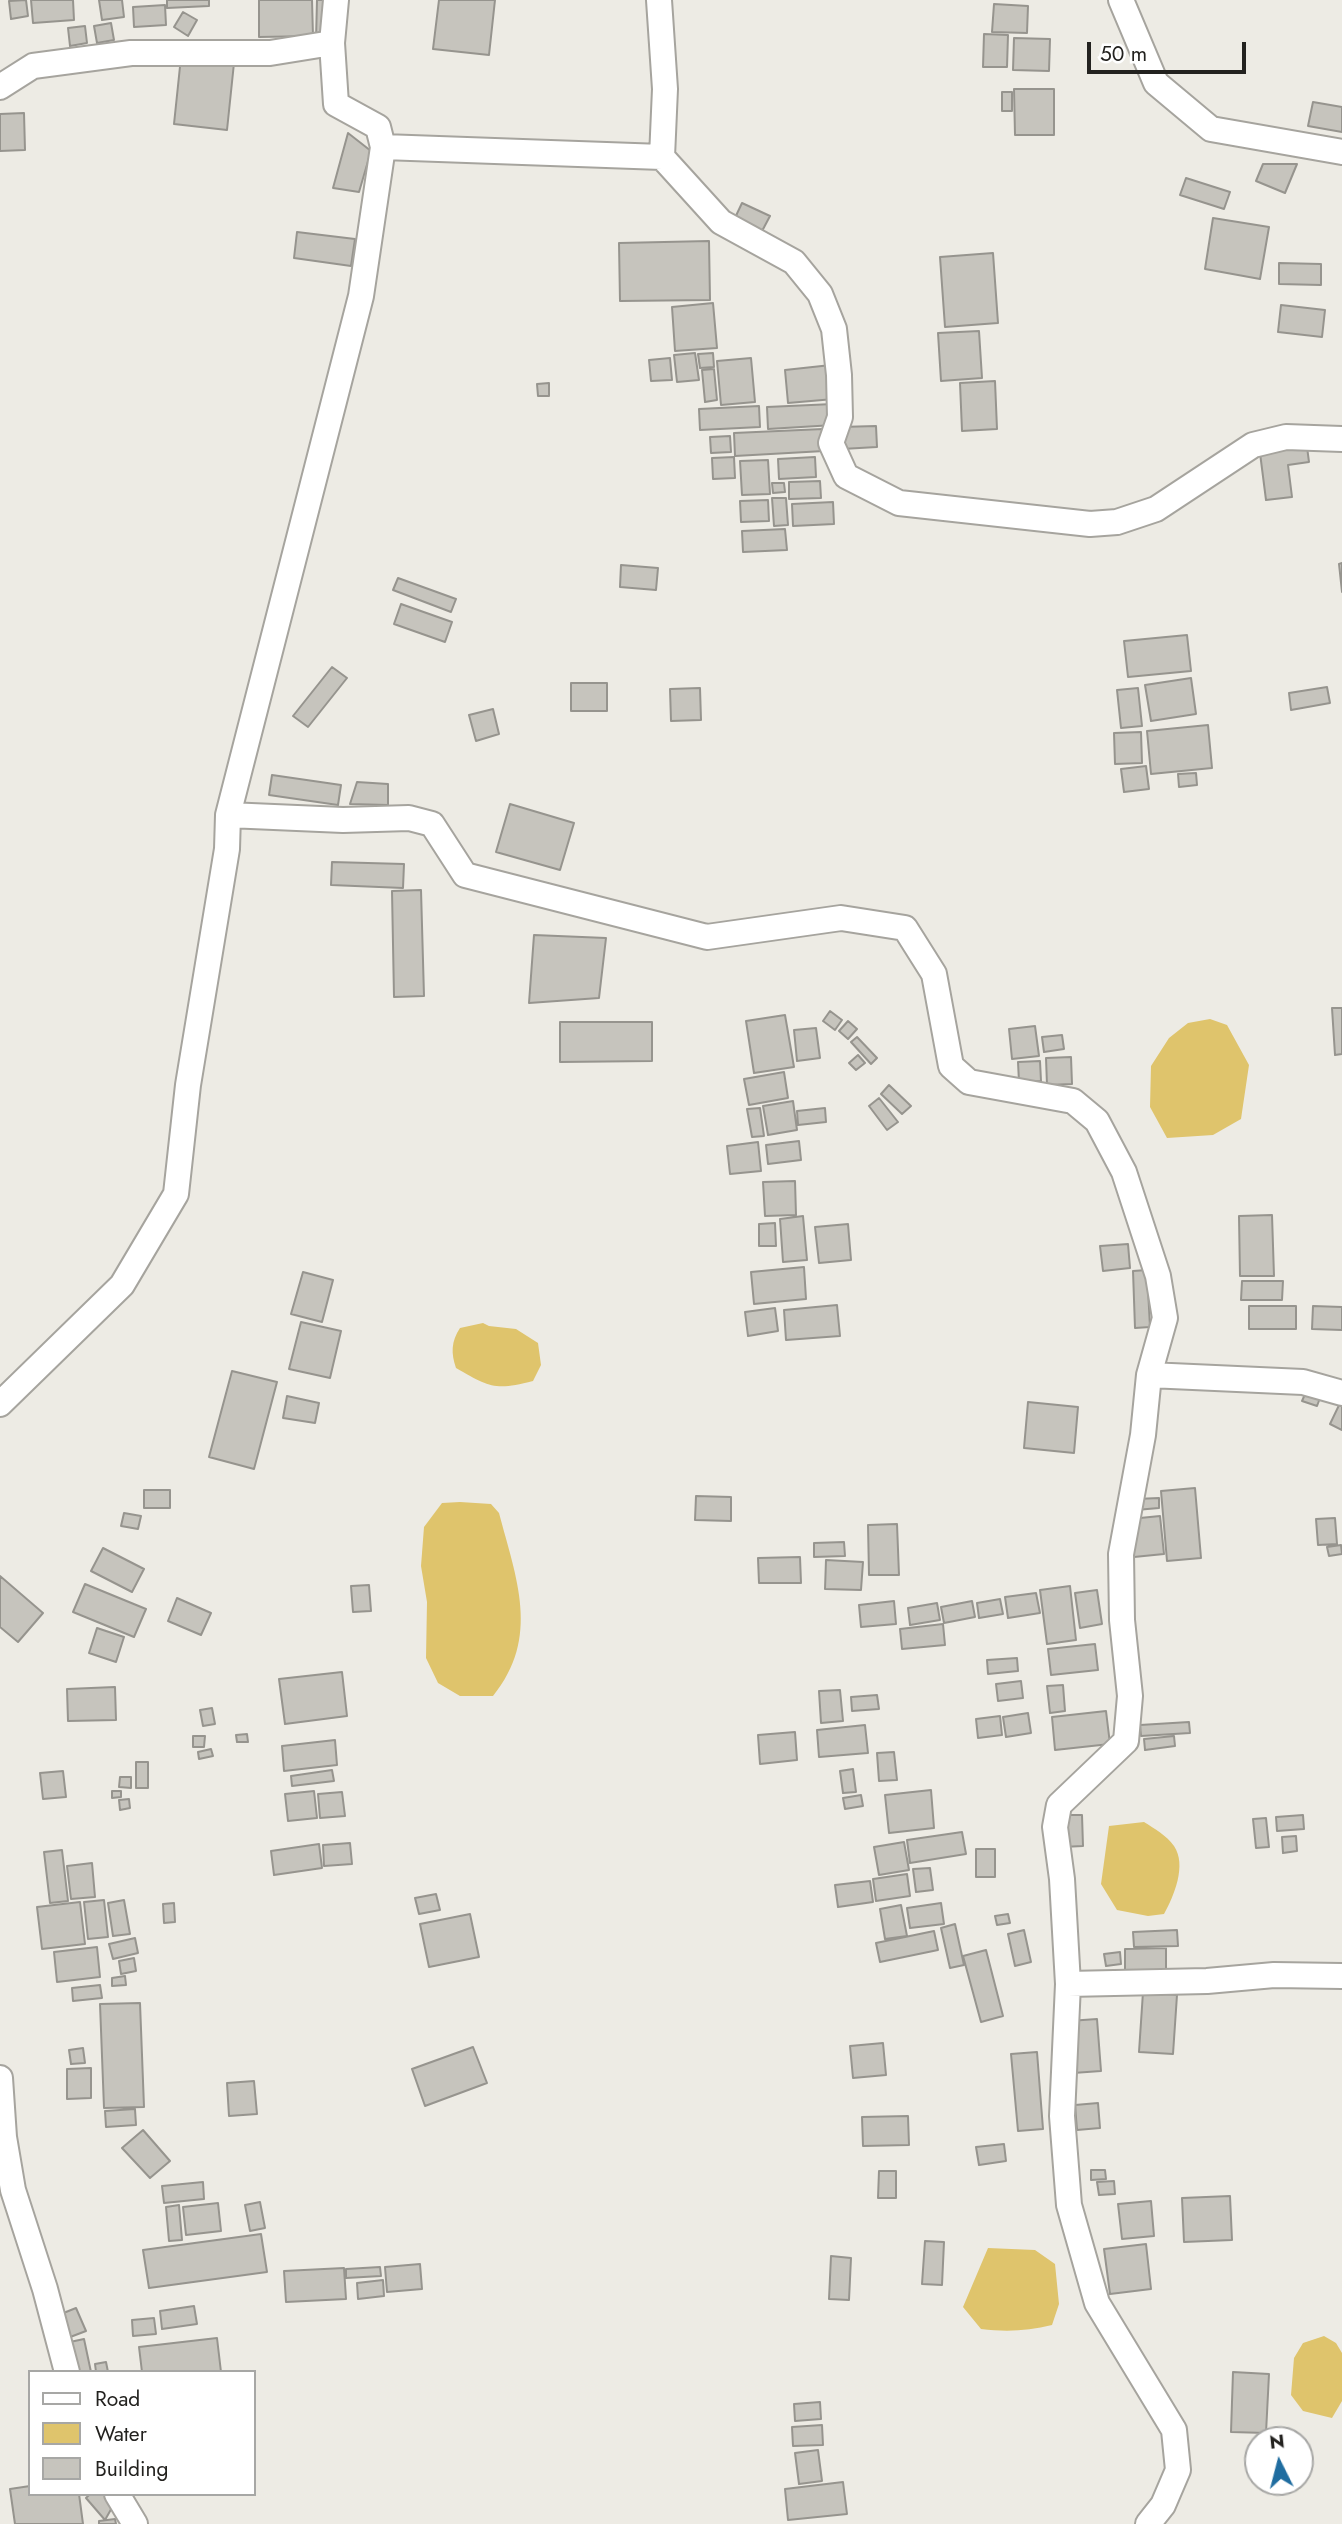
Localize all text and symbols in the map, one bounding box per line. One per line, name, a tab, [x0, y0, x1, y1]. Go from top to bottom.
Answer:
scale bar	[1090, 28, 1249, 72]
text: 50 m	[1100, 39, 1147, 69]
legend	[28, 2370, 256, 2496]
text: Road	[95, 2384, 140, 2414]
text: Water	[95, 2419, 147, 2449]
north arrow	[1244, 2426, 1314, 2496]
text: N	[1268, 2427, 1286, 2456]
text: Building	[95, 2454, 168, 2484]

